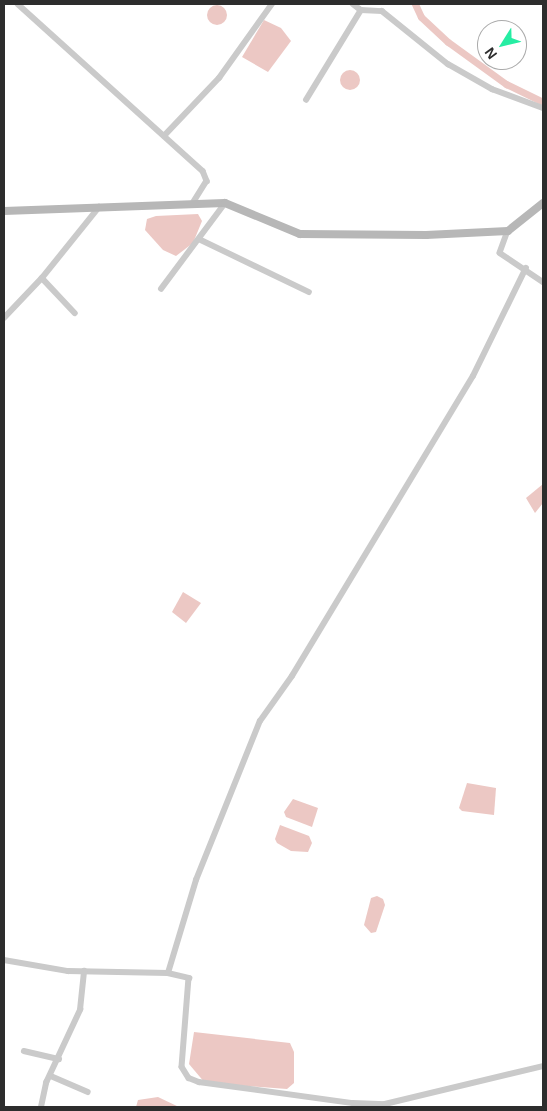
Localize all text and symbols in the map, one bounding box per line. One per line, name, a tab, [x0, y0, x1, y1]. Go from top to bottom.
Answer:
north arrow	[477, 20, 527, 70]
text: N	[481, 44, 500, 62]

